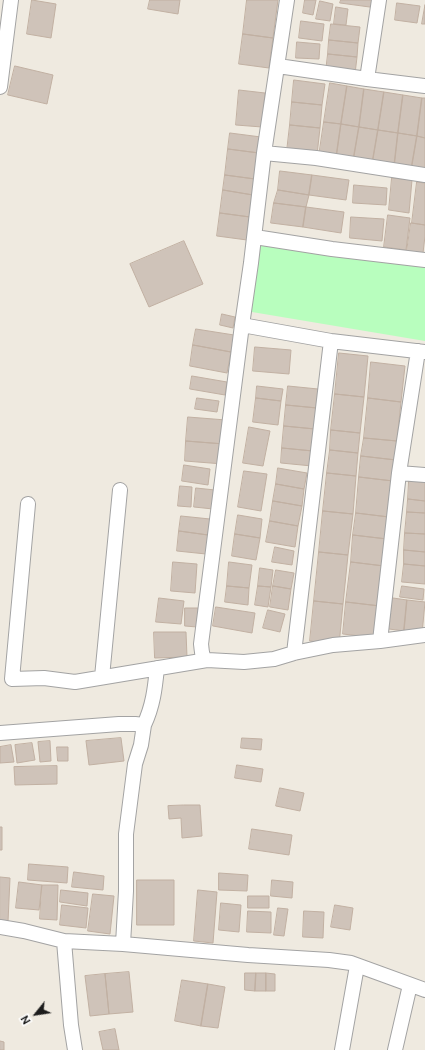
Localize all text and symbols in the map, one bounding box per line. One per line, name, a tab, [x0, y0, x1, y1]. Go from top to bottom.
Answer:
north arrow	[16, 994, 56, 1034]
text: N	[18, 1013, 33, 1027]

